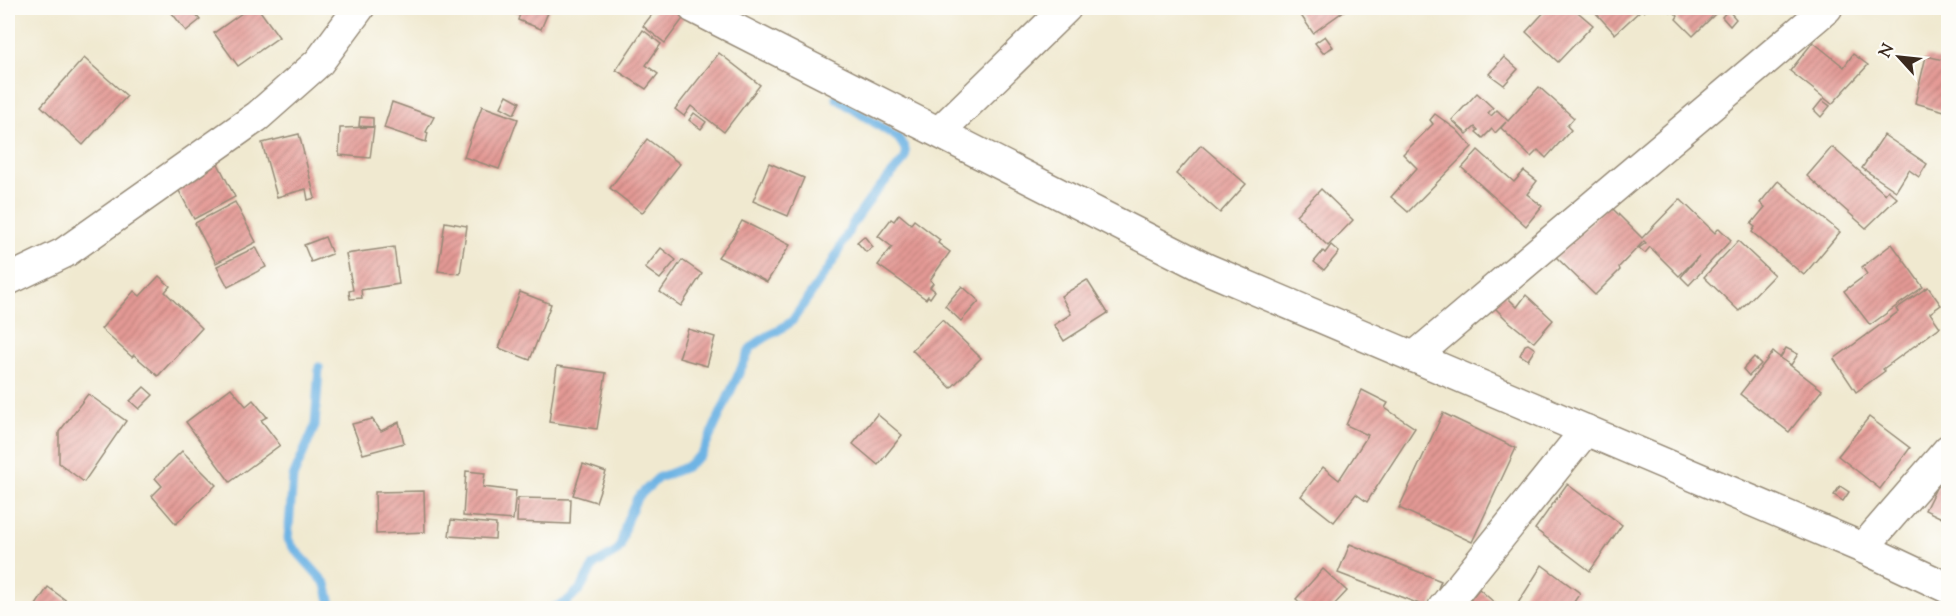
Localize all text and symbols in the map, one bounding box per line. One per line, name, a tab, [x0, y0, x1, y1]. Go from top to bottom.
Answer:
north arrow	[1869, 27, 1929, 87]
text: N	[1875, 40, 1901, 62]

